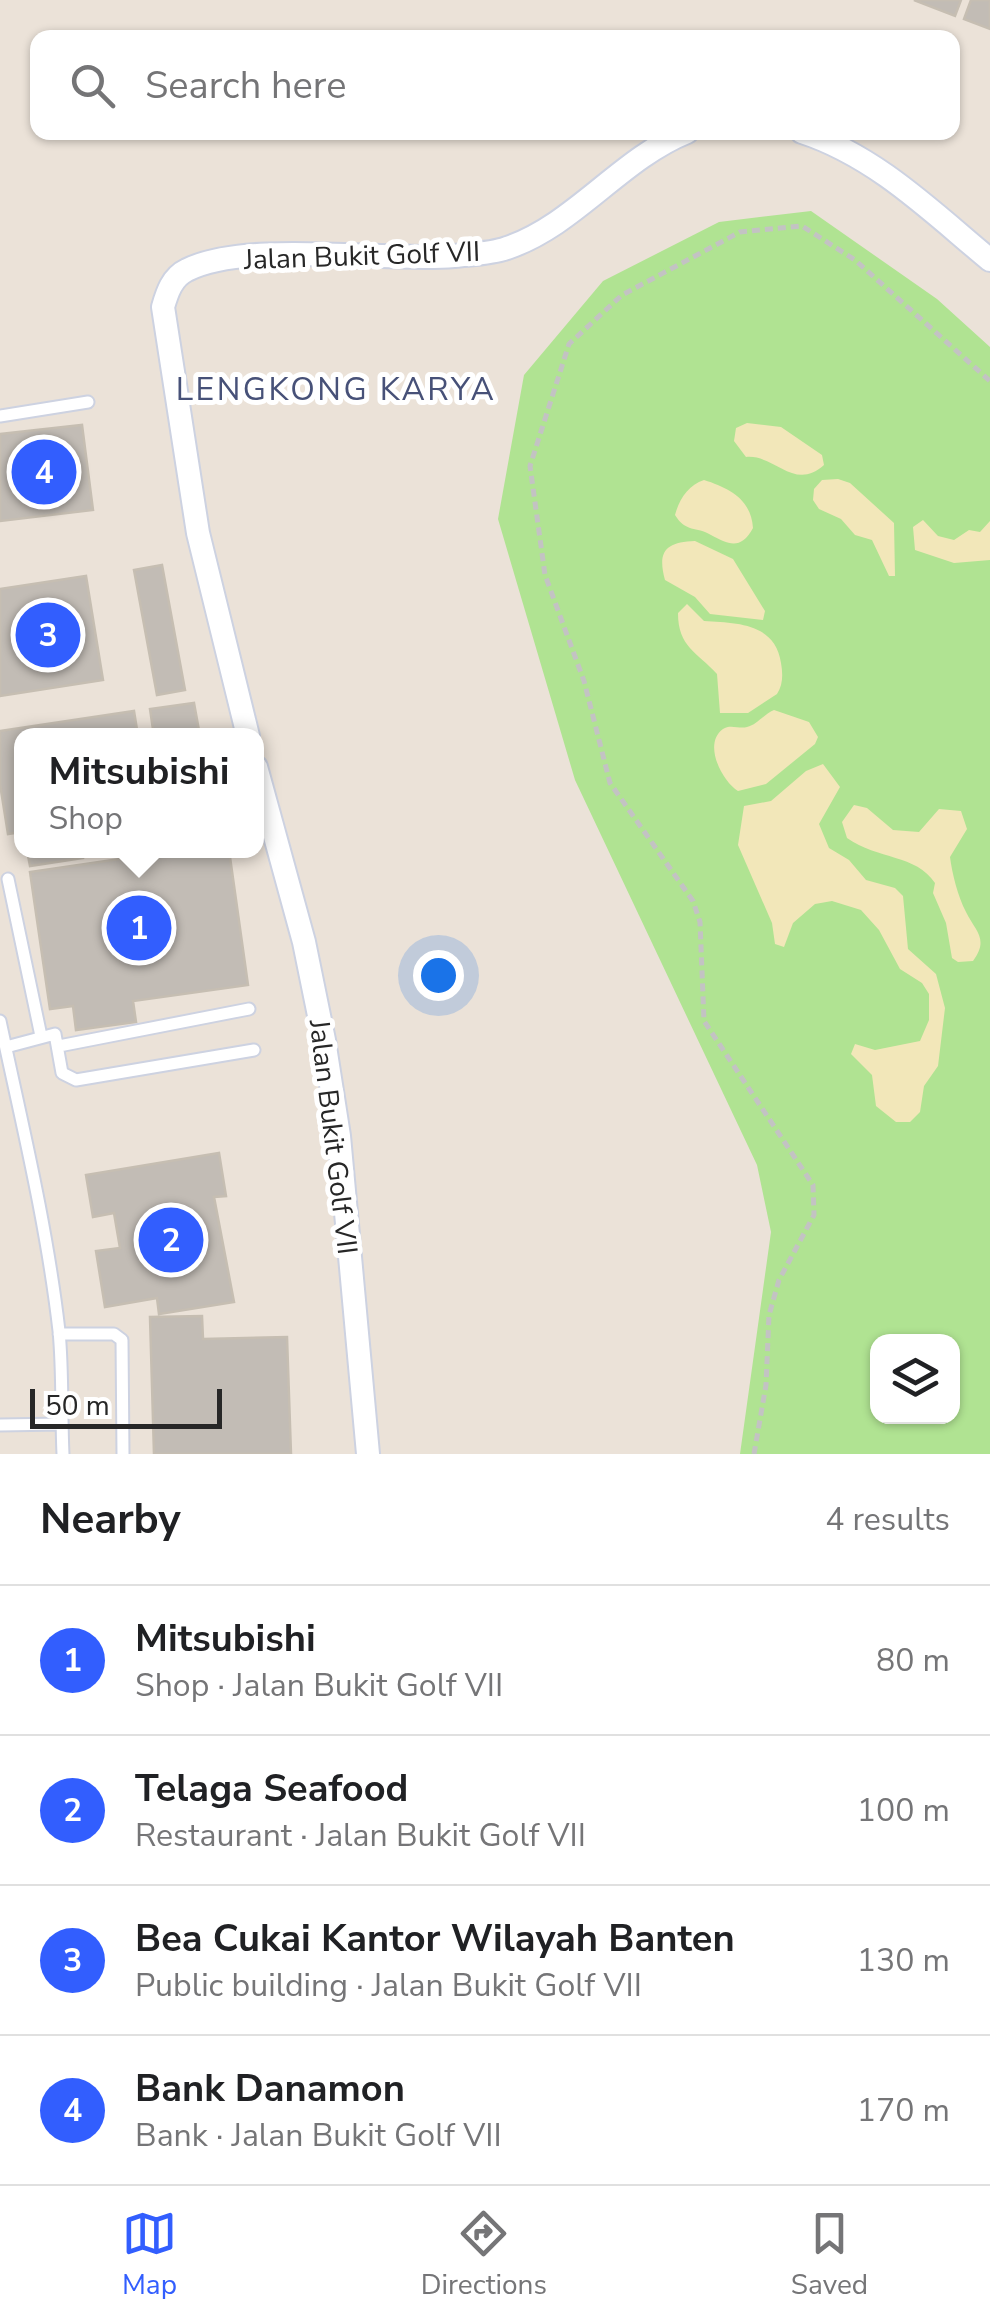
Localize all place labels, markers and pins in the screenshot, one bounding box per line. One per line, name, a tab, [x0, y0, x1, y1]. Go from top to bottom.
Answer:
pin: 4	[12, 434, 76, 510]
pin: 3	[15, 598, 80, 672]
pin: 1	[106, 890, 172, 966]
pin: 2	[138, 1202, 204, 1278]

